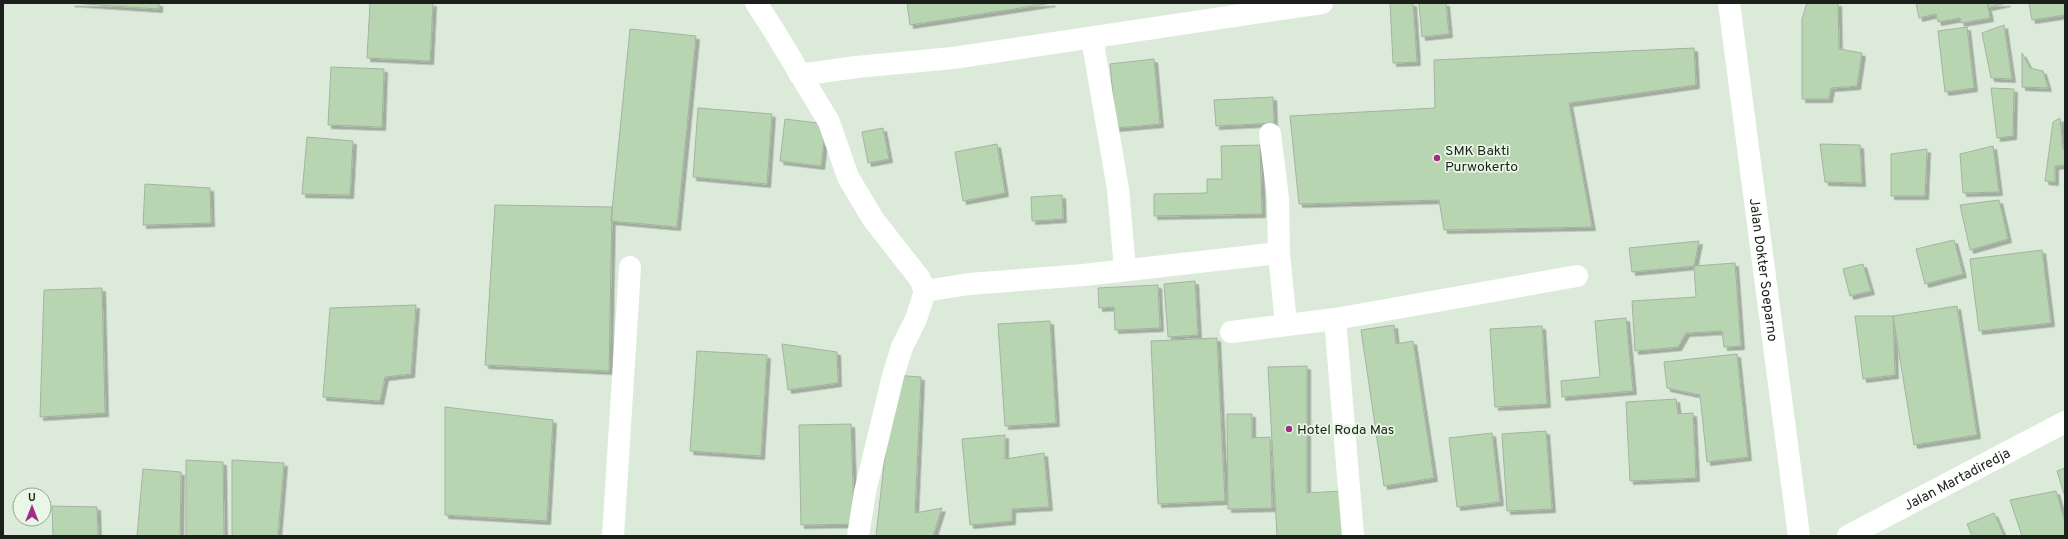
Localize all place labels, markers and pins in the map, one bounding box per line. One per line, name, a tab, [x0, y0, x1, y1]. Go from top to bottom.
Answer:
place label: SMK Bakti Purwokerto	[1445, 143, 1518, 176]
marker: SMK Bakti Purwokerto	[1432, 153, 1442, 163]
place label: Hotel Roda Mas	[1297, 422, 1394, 439]
marker: Hotel Roda Mas	[1284, 424, 1294, 434]

